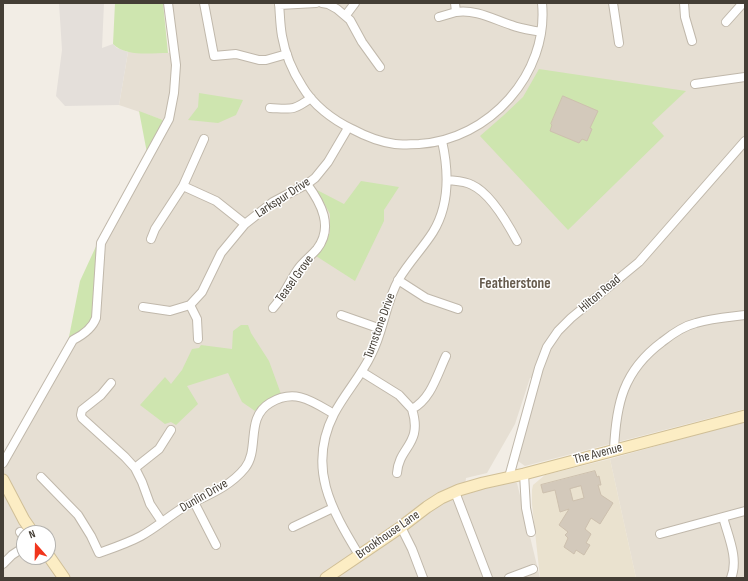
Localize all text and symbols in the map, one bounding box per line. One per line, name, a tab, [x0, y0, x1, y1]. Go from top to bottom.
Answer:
street label: Larkspur Drive	[253, 174, 313, 222]
street label: Teasel Grove	[273, 252, 317, 306]
street label: Hilton Road	[576, 272, 624, 316]
district label: Featherstone	[479, 275, 551, 293]
street label: Turnstone Drive	[361, 291, 399, 361]
street label: The Avenue	[572, 440, 624, 468]
street label: Dunlin Drive	[177, 476, 231, 516]
street label: Brookhouse Lane	[353, 507, 423, 563]
north arrow	[16, 525, 56, 565]
text: N	[27, 527, 37, 541]

